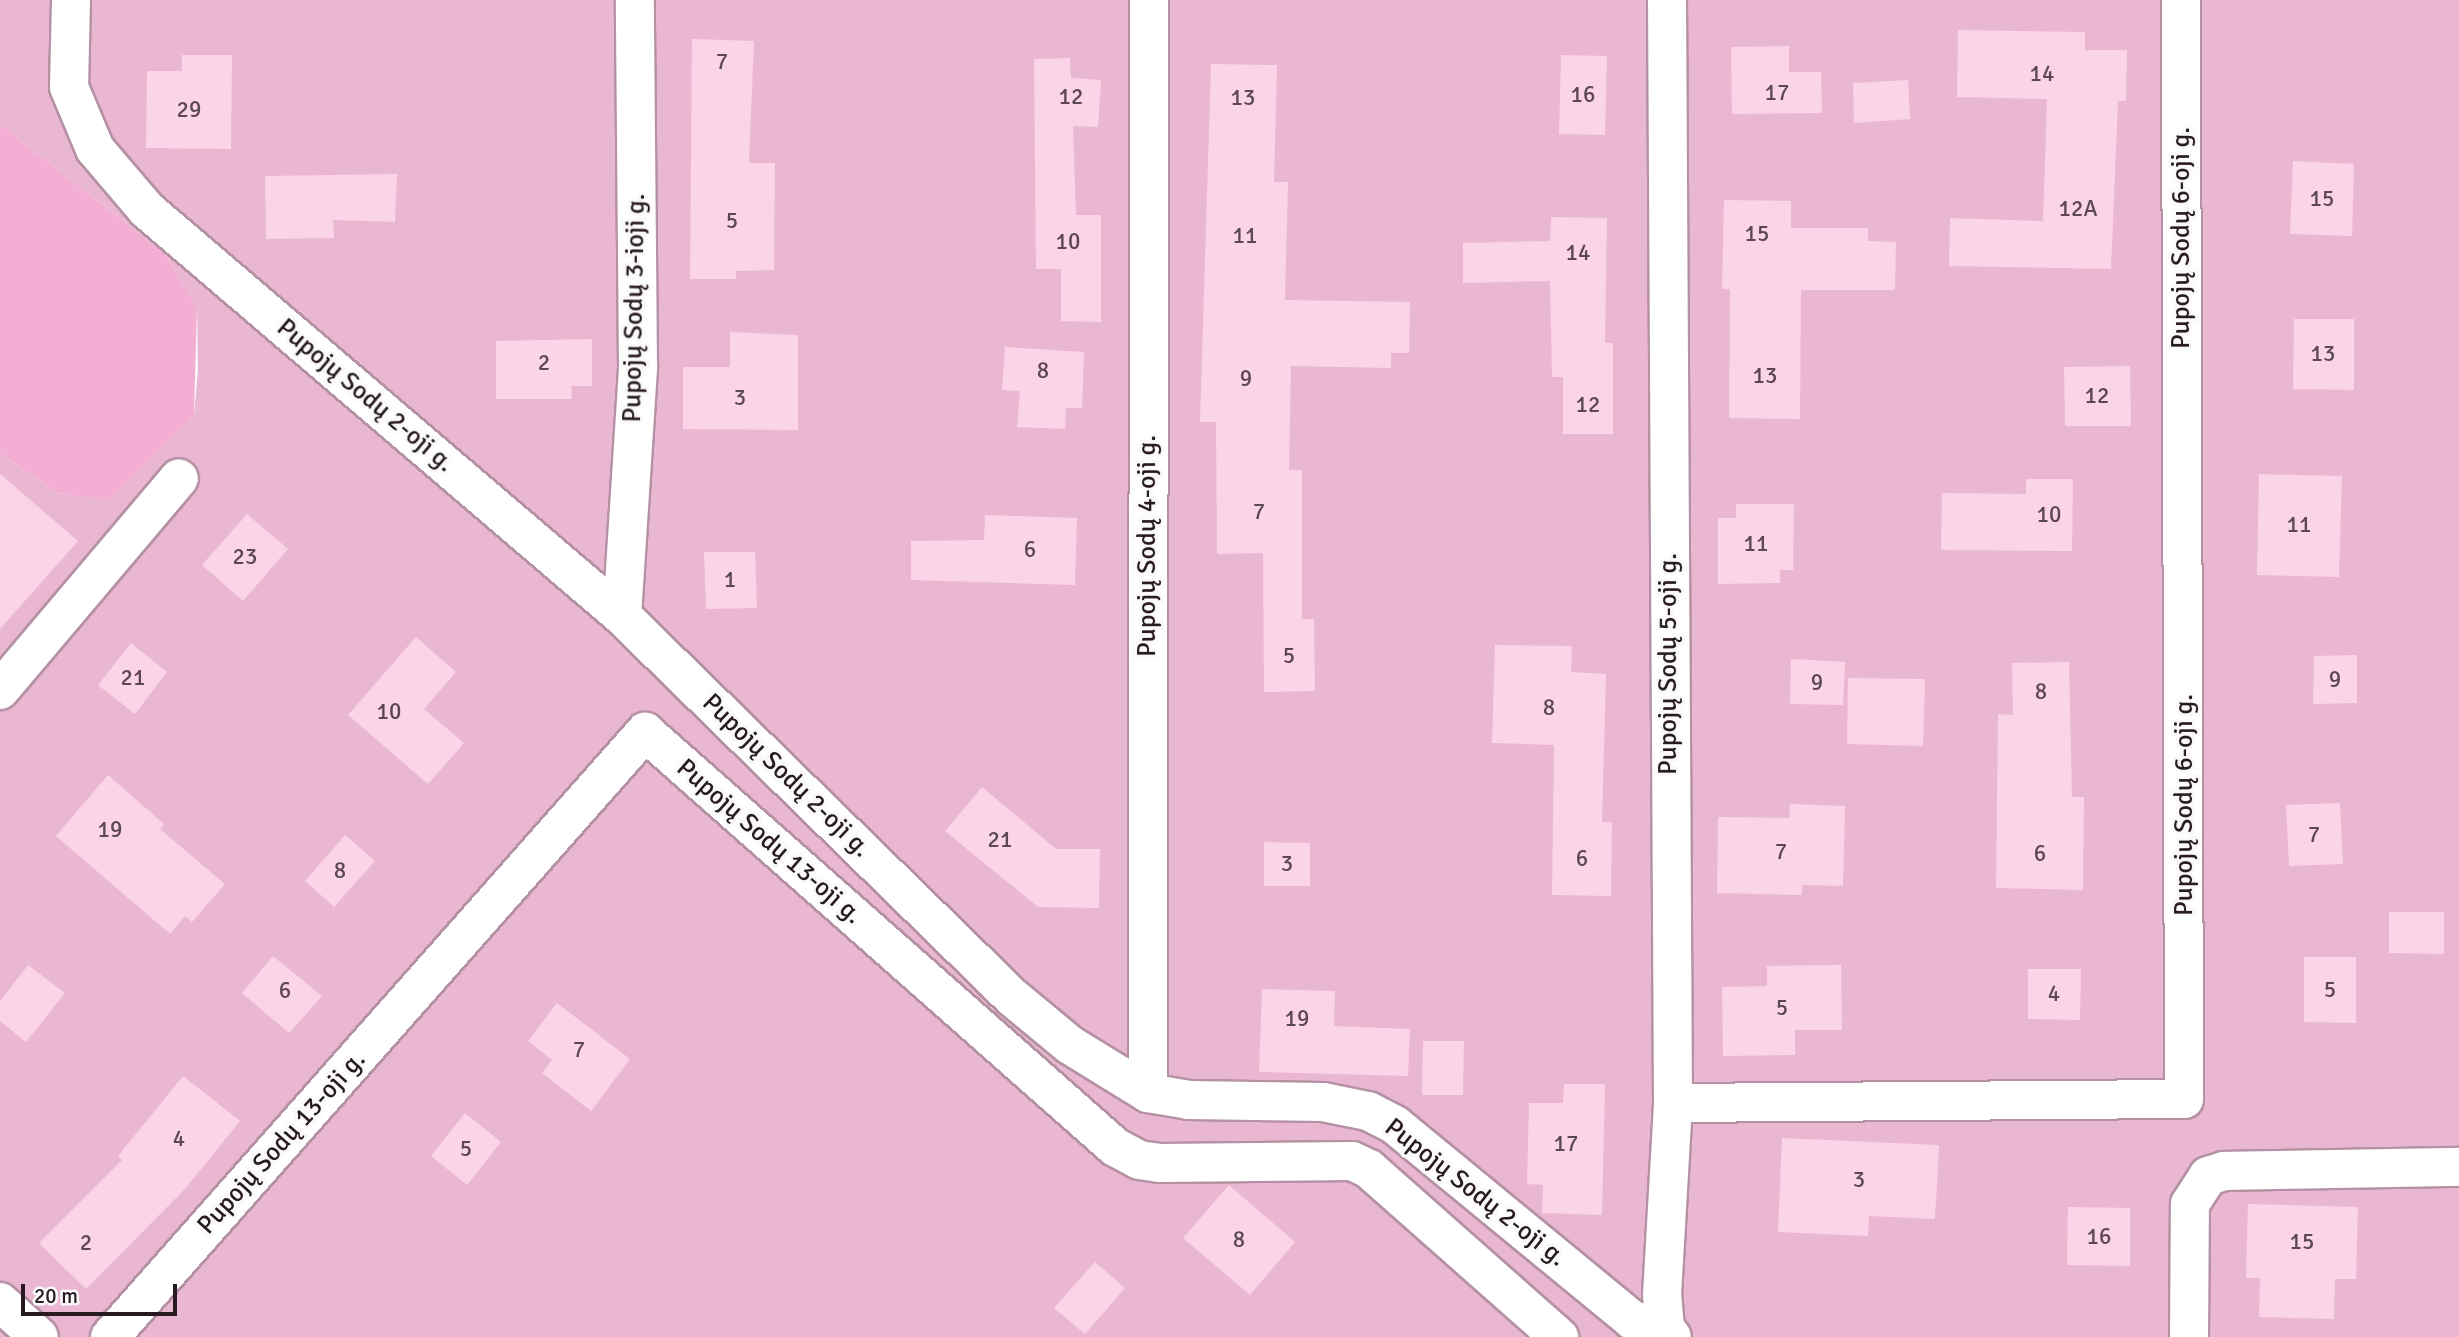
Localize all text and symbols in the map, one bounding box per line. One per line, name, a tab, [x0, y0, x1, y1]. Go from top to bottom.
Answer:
house number: 7	[716, 48, 728, 76]
house number: 14	[2030, 60, 2054, 88]
house number: 17	[1765, 79, 1789, 107]
house number: 16	[1571, 81, 1595, 109]
house number: 12	[1059, 83, 1083, 111]
house number: 13	[1231, 84, 1255, 112]
house number: 29	[177, 96, 201, 124]
street label: Pupojų Sodų 6-oji g.	[2166, 127, 2198, 349]
house number: 15	[2310, 185, 2334, 213]
street label: Pupojų Sodų 3-ioji g.	[617, 193, 653, 423]
house number: 12A	[2059, 195, 2097, 223]
house number: 5	[726, 207, 738, 235]
house number: 15	[1745, 220, 1769, 248]
house number: 11	[1233, 222, 1257, 250]
house number: 10	[1056, 228, 1080, 256]
house number: 14	[1566, 239, 1590, 267]
street label: Pupojų Sodų 2-oji g.	[270, 313, 460, 479]
house number: 13	[2311, 340, 2335, 368]
house number: 2	[538, 349, 550, 377]
house number: 8	[1037, 357, 1049, 385]
house number: 13	[1753, 362, 1777, 390]
house number: 9	[1240, 365, 1252, 393]
house number: 12	[2085, 382, 2109, 410]
house number: 3	[734, 384, 746, 412]
house number: 12	[1576, 391, 1600, 419]
street label: Pupojų Sodų 4-oji g.	[1132, 435, 1164, 657]
house number: 7	[1253, 498, 1265, 526]
house number: 10	[2037, 501, 2061, 529]
house number: 11	[2287, 511, 2311, 539]
house number: 11	[1744, 530, 1768, 558]
house number: 6	[1024, 536, 1036, 564]
house number: 23	[233, 543, 257, 571]
street label: Pupojų Sodų 5-oji g.	[1653, 553, 1685, 775]
house number: 1	[724, 566, 736, 594]
house number: 5	[1283, 642, 1295, 670]
house number: 21	[121, 664, 145, 692]
house number: 9	[2329, 666, 2341, 694]
house number: 9	[1811, 669, 1823, 697]
house number: 8	[2035, 678, 2047, 706]
street label: Pupojų Sodų 2-oji g.	[695, 688, 877, 864]
house number: 8	[1543, 694, 1555, 722]
street label: Pupojų Sodų 6-oji g.	[2169, 694, 2201, 916]
house number: 10	[377, 698, 401, 726]
street label: Pupojų Sodų 13-oji g.	[670, 753, 868, 931]
house number: 19	[98, 816, 122, 844]
house number: 7	[2308, 821, 2320, 849]
house number: 21	[988, 826, 1012, 854]
house number: 7	[1775, 838, 1787, 866]
house number: 6	[2034, 840, 2046, 868]
house number: 6	[1576, 845, 1588, 873]
house number: 3	[1281, 850, 1293, 878]
house number: 8	[334, 857, 346, 885]
house number: 5	[2324, 976, 2336, 1004]
house number: 6	[279, 977, 291, 1005]
house number: 4	[2048, 980, 2060, 1008]
house number: 5	[1776, 994, 1788, 1022]
house number: 19	[1285, 1005, 1309, 1033]
house number: 7	[573, 1036, 585, 1064]
street label: Pupojų Sodų 13-oji g.	[191, 1045, 373, 1241]
street label: Pupojų Sodų 2-oji g.	[1378, 1112, 1572, 1274]
house number: 4	[173, 1125, 185, 1153]
house number: 17	[1554, 1130, 1578, 1158]
house number: 5	[460, 1135, 472, 1163]
house number: 3	[1853, 1166, 1865, 1194]
house number: 16	[2087, 1223, 2111, 1251]
house number: 8	[1233, 1226, 1245, 1254]
house number: 15	[2290, 1228, 2314, 1256]
house number: 2	[80, 1229, 92, 1257]
scale bar	[24, 1270, 180, 1314]
text: 20 m	[34, 1283, 78, 1309]

